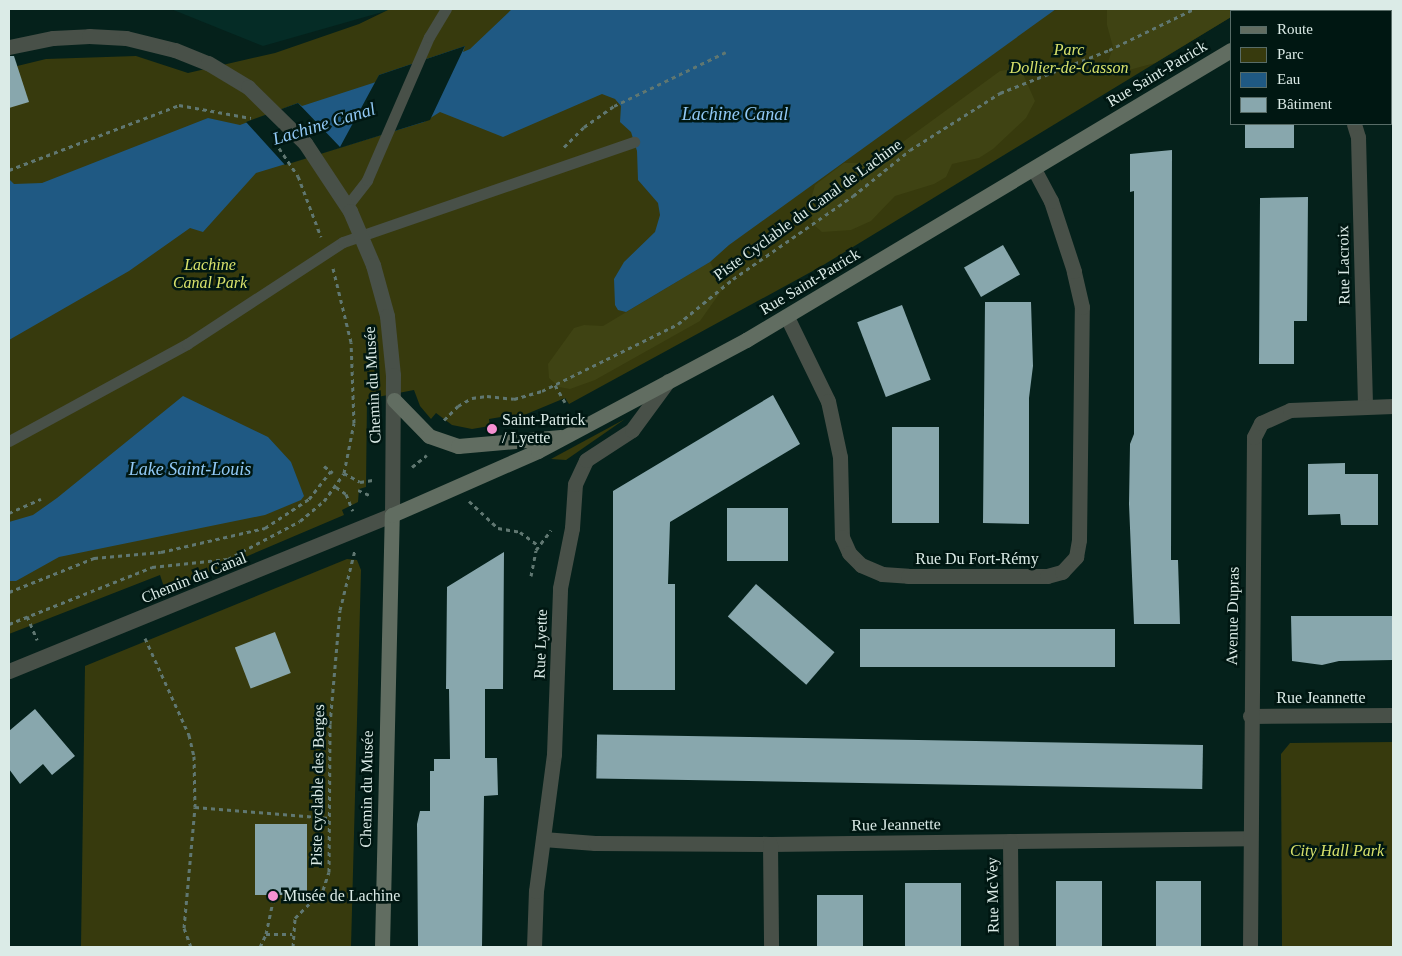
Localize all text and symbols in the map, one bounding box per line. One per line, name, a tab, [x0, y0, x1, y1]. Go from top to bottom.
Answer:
legend	[1230, 10, 1392, 125]
text: Route	[1277, 21, 1313, 37]
street label: Rue Saint-Patrick	[1103, 37, 1211, 111]
park label: Parc Dollier-de-Casson	[1010, 40, 1128, 78]
text: Parc	[1277, 46, 1304, 62]
text: Eau	[1277, 71, 1300, 87]
text: Bâtiment	[1277, 96, 1332, 112]
water label: Lachine Canal	[270, 98, 378, 150]
water label: Lachine Canal	[682, 103, 788, 125]
street label: Piste Cyclable du Canal de Lachine	[710, 135, 906, 285]
street label: Rue Lacroix	[1334, 225, 1354, 305]
street label: Rue Saint-Patrick	[756, 245, 864, 319]
park label: Lachine Canal Park	[173, 255, 247, 293]
street label: Chemin du Musée	[360, 326, 386, 444]
place label: Saint-Patrick / Lyette	[502, 410, 586, 448]
marker: Saint-Patrick / Lyette	[486, 423, 498, 435]
water label: Lake Saint-Louis	[129, 458, 251, 480]
street label: Chemin du Canal	[138, 548, 250, 608]
street label: Rue Du Fort-Rémy	[915, 549, 1039, 569]
street label: Avenue Dupras	[1223, 566, 1243, 666]
street label: Rue Lyette	[530, 609, 552, 679]
street label: Rue Jeannette	[1276, 688, 1366, 708]
street label: Piste cyclable des Berges	[307, 704, 329, 866]
street label: Chemin du Musée	[356, 730, 378, 848]
street label: Rue Jeannette	[851, 815, 941, 835]
park label: City Hall Park	[1290, 841, 1384, 861]
street label: Rue McVey	[983, 857, 1003, 933]
place label: Musée de Lachine	[283, 886, 400, 906]
marker: Musée de Lachine	[267, 890, 279, 902]

